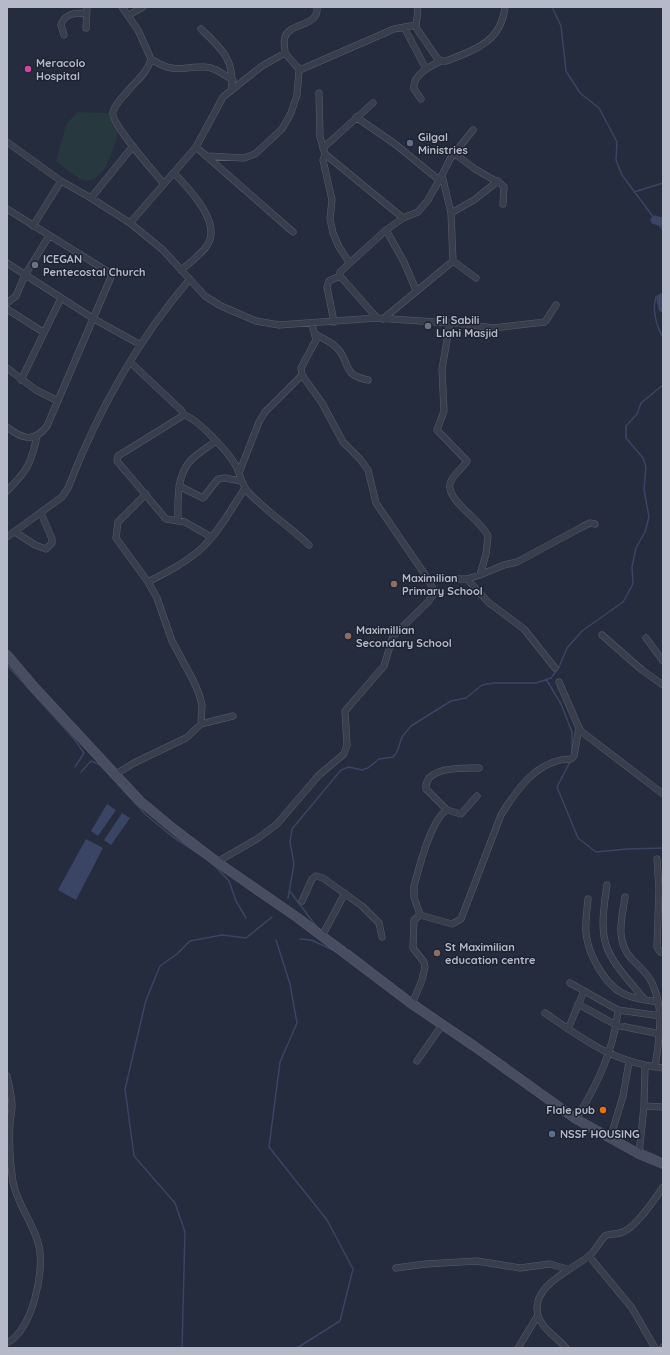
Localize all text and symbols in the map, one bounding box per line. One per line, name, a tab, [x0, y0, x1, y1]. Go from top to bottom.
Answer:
place label: Meracolo Hospital	[36, 56, 85, 83]
marker: Meracolo Hospital	[23, 64, 33, 74]
place label: Gilgal Ministries	[418, 130, 468, 157]
marker: Gilgal Ministries	[405, 138, 415, 148]
place label: ICEGAN Pentecostal Church	[43, 252, 145, 279]
marker: ICEGAN Pentecostal Church	[30, 260, 40, 270]
place label: Fil Sabili Llahi Masjid	[436, 313, 498, 340]
marker: Fil Sabili Llahi Masjid	[423, 321, 433, 331]
place label: Maximilian Primary School	[402, 571, 483, 598]
marker: Maximilian Primary School	[389, 579, 399, 589]
place label: Maximillian Secondary School	[356, 623, 452, 650]
marker: Maximillian Secondary School	[343, 631, 353, 641]
place label: St Maximilian education centre	[445, 940, 536, 967]
marker: St Maximilian education centre	[432, 948, 442, 958]
place label: Flale pub	[546, 1103, 595, 1117]
marker: Flale pub	[598, 1105, 608, 1115]
place label: NSSF HOUSING	[560, 1127, 640, 1141]
marker: NSSF HOUSING	[547, 1129, 557, 1139]

